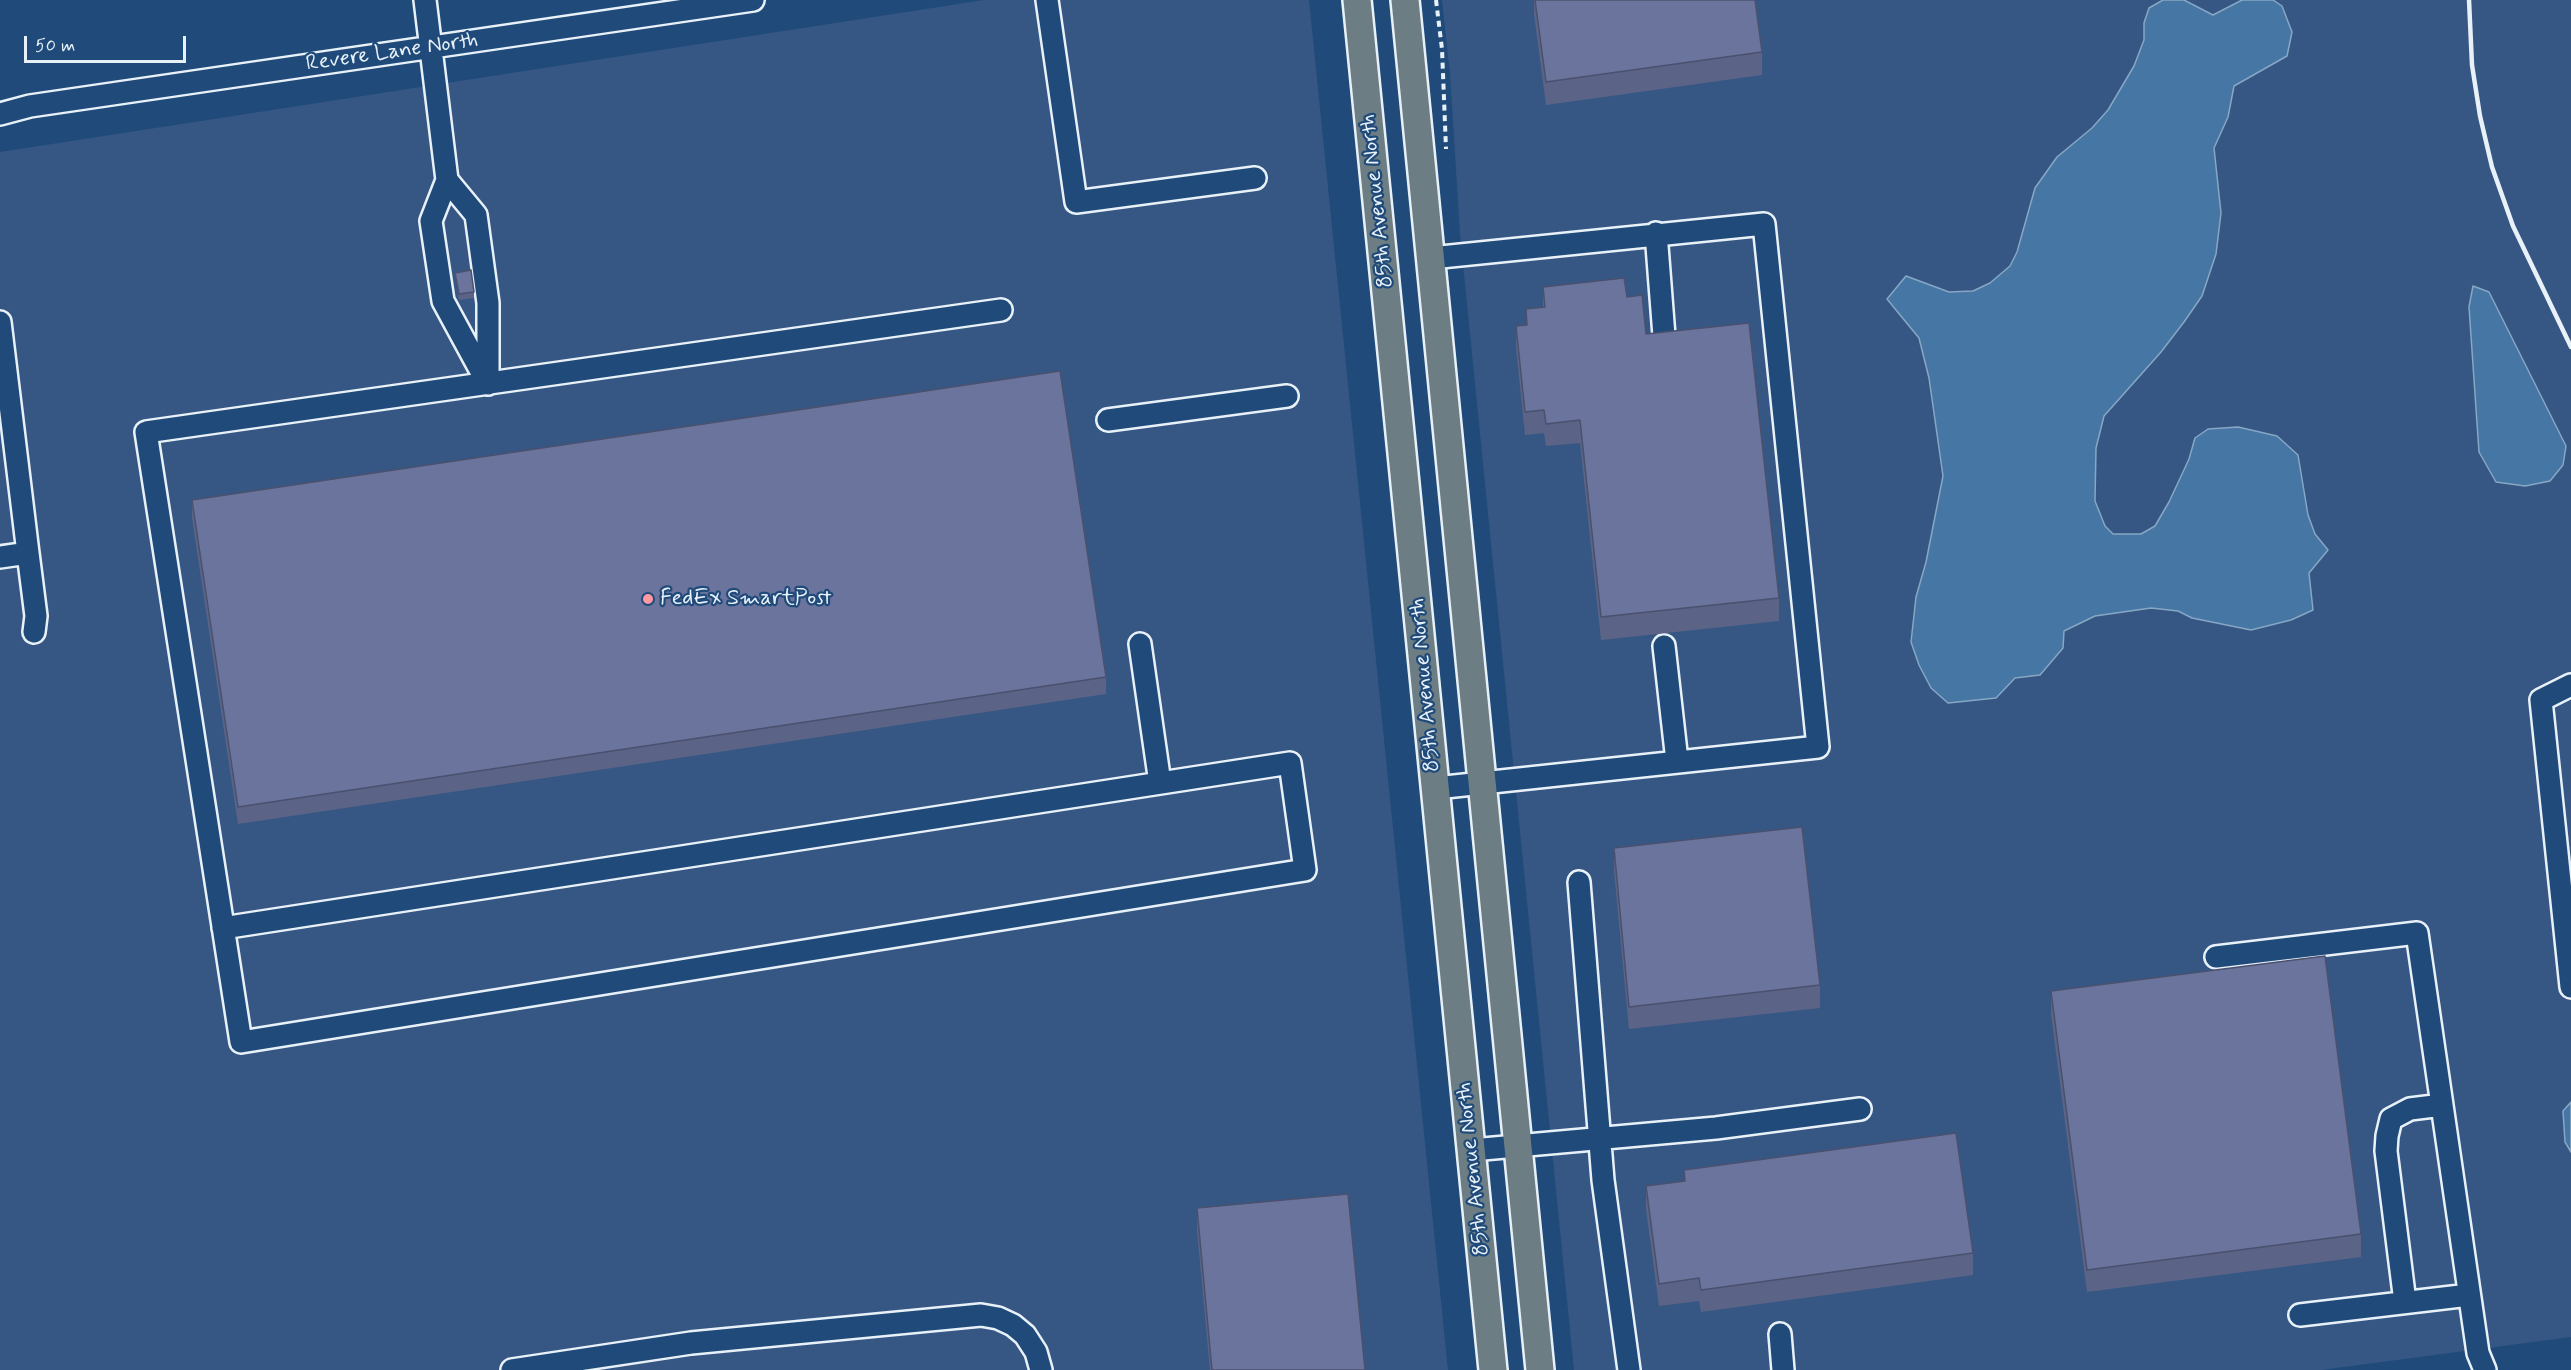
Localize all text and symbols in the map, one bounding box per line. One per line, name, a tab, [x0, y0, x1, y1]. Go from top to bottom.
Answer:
scale bar	[27, 24, 189, 62]
street label: Revere Lane North	[304, 28, 480, 78]
text: 50 m	[35, 34, 75, 58]
street label: 85th Avenue North	[1356, 113, 1400, 289]
place label: FedEx SmartPost	[660, 586, 831, 612]
marker: FedEx SmartPost	[641, 592, 655, 606]
street label: 85th Avenue North	[1405, 597, 1447, 773]
street label: 85th Avenue North	[1452, 1081, 1496, 1257]

